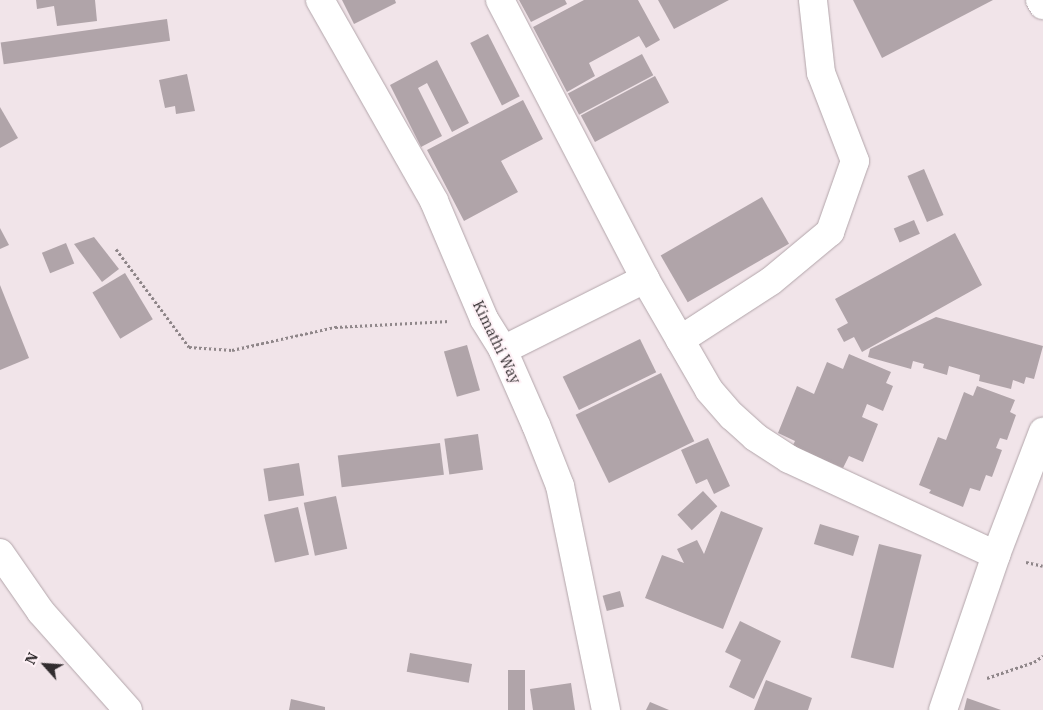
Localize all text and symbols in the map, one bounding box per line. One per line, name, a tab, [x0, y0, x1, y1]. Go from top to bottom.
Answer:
street label: Kimathi Way	[469, 298, 525, 386]
north arrow	[20, 640, 70, 690]
text: N	[21, 650, 42, 667]

